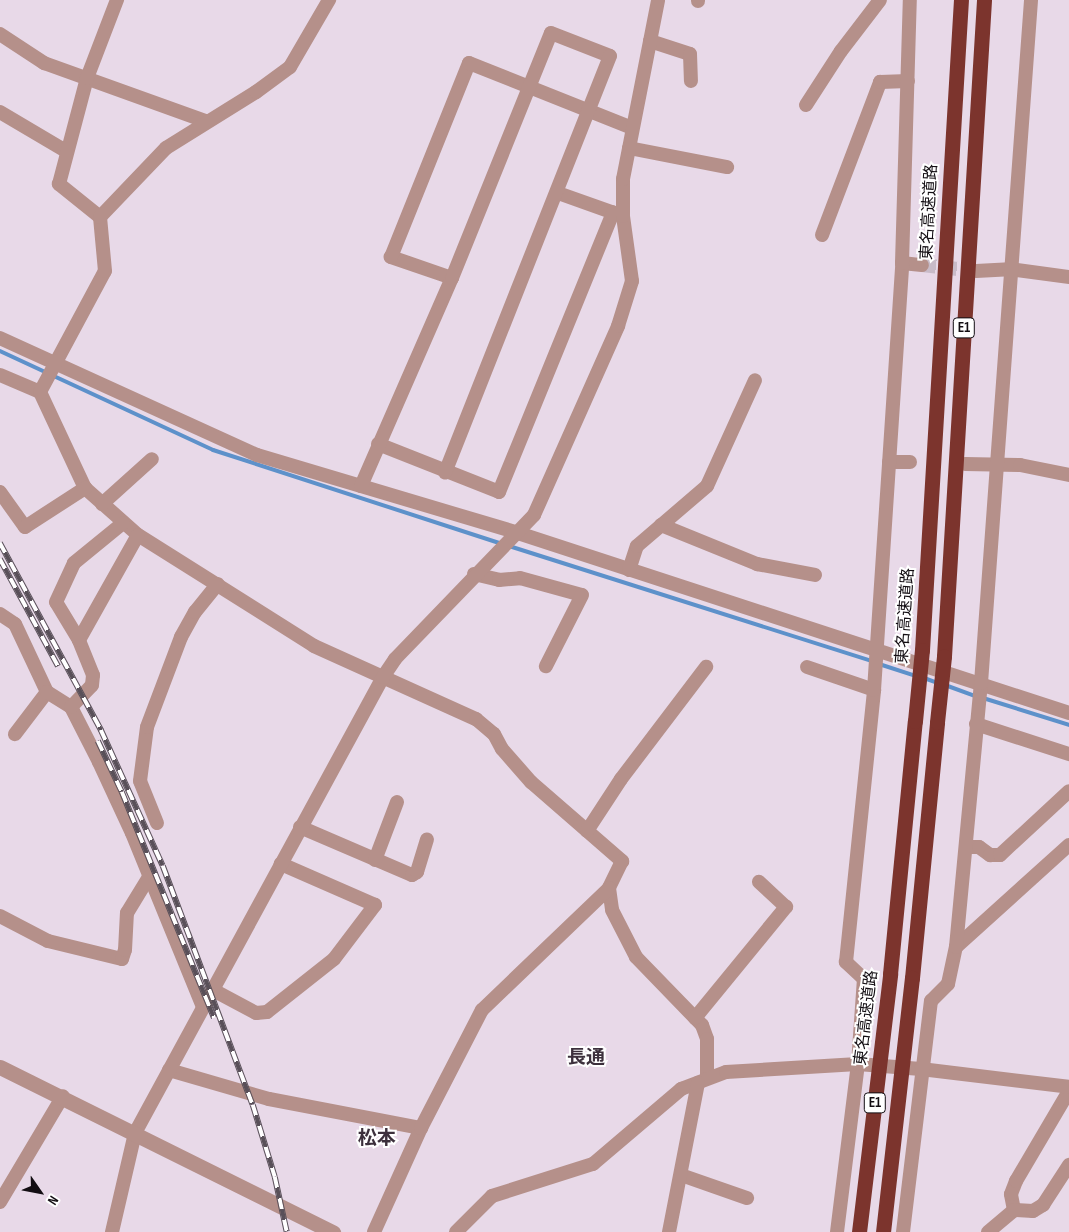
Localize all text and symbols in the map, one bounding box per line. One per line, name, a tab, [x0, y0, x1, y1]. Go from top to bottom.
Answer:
street label: 東名高速道路	[918, 164, 942, 260]
road number: E1	[953, 316, 975, 340]
street label: 東名高速道路	[893, 567, 919, 665]
street label: 東名高速道路	[852, 969, 882, 1067]
district label: 長通	[567, 1047, 605, 1069]
road number: E1	[864, 1090, 886, 1116]
district label: 松本	[358, 1128, 396, 1150]
north arrow	[15, 1167, 65, 1217]
text: N	[44, 1193, 62, 1208]

